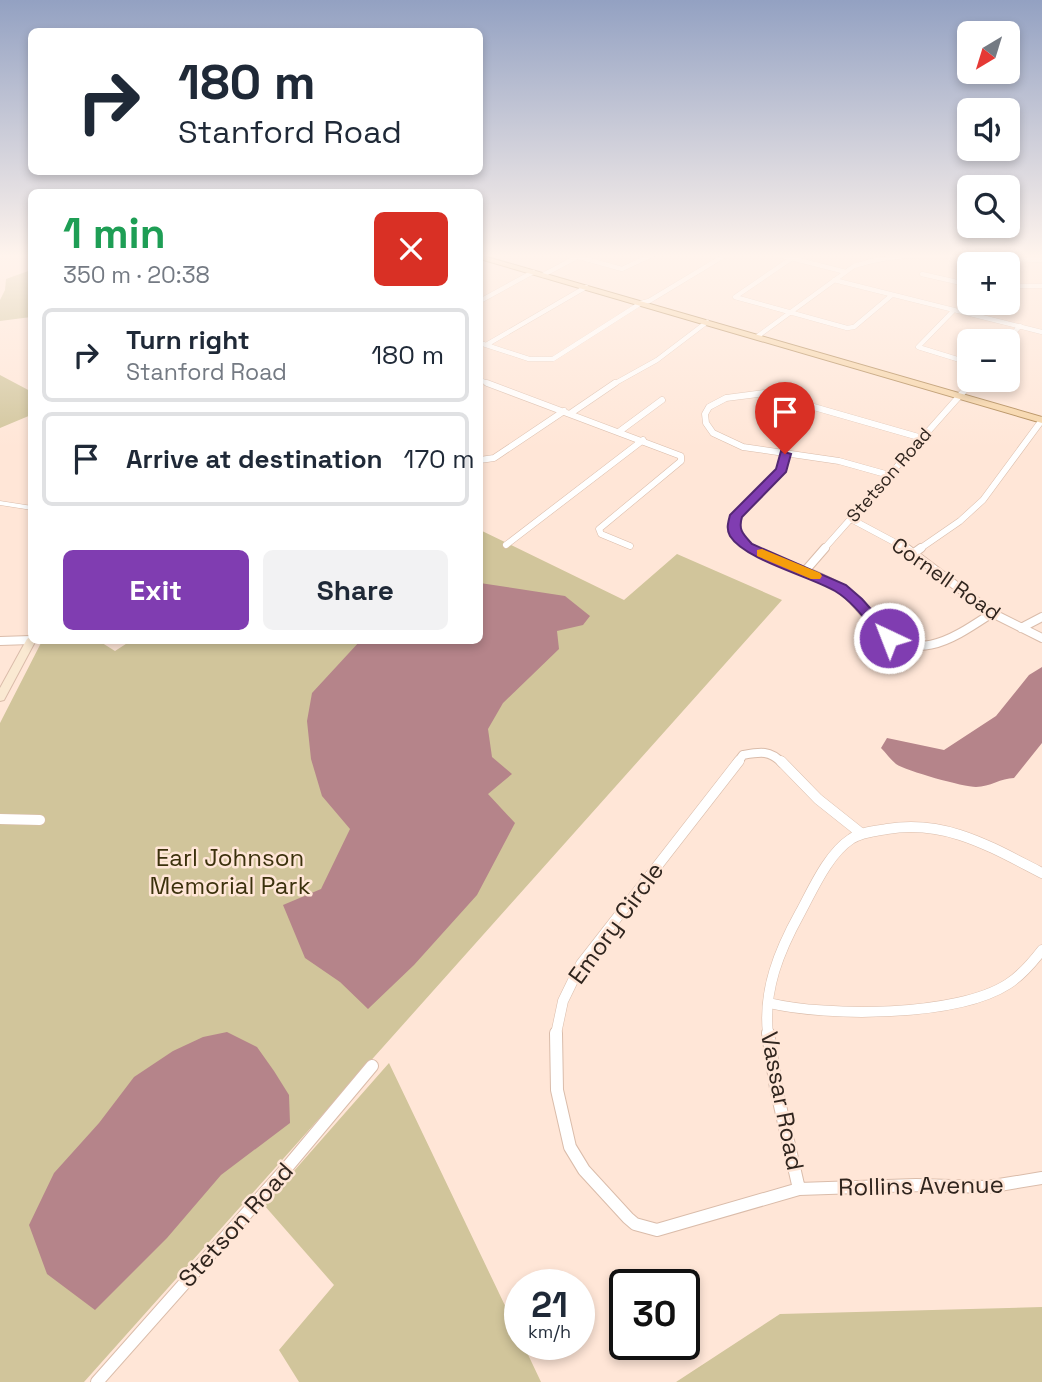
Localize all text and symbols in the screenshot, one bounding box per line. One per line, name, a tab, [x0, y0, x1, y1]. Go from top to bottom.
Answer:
north arrow	[957, 21, 1020, 84]
map controls	[957, 21, 1020, 392]
text: 180 m	[178, 51, 316, 113]
icon: right	[63, 56, 154, 147]
button: sound	[957, 98, 1020, 161]
text: Stanford Road	[178, 112, 402, 152]
button: search	[957, 175, 1020, 238]
text: 1 min	[63, 207, 166, 260]
button: close	[374, 212, 448, 286]
button: +	[957, 252, 1020, 315]
text: 350 m · 20:38	[63, 260, 210, 290]
text: Turn right	[126, 323, 250, 357]
button: −	[957, 329, 1020, 392]
icon: right	[67, 336, 105, 374]
text: 180 m	[371, 338, 444, 372]
text: Stanford Road	[126, 357, 287, 387]
pin	[755, 382, 815, 454]
icon: arrive	[766, 393, 804, 431]
street label: Stetson Road	[841, 423, 936, 527]
icon: arrive	[67, 440, 105, 478]
text: Arrive at destination	[126, 442, 383, 476]
text: 170 m	[404, 442, 475, 476]
street label: Cornell Road	[887, 531, 1006, 626]
button: Exit	[63, 550, 249, 630]
button: Share	[263, 550, 448, 630]
position arrow	[852, 601, 926, 675]
park label: Earl Johnson Memorial Park	[149, 842, 311, 901]
street label: Emory Circle	[561, 856, 670, 990]
street label: Vassar Road	[754, 1029, 811, 1173]
street label: Stetson Road	[171, 1156, 300, 1294]
street label: Rollins Avenue	[838, 1169, 1004, 1202]
speed limit sign: 30	[609, 1269, 700, 1360]
text: 21	[531, 1283, 568, 1327]
text: km/h	[528, 1320, 571, 1343]

